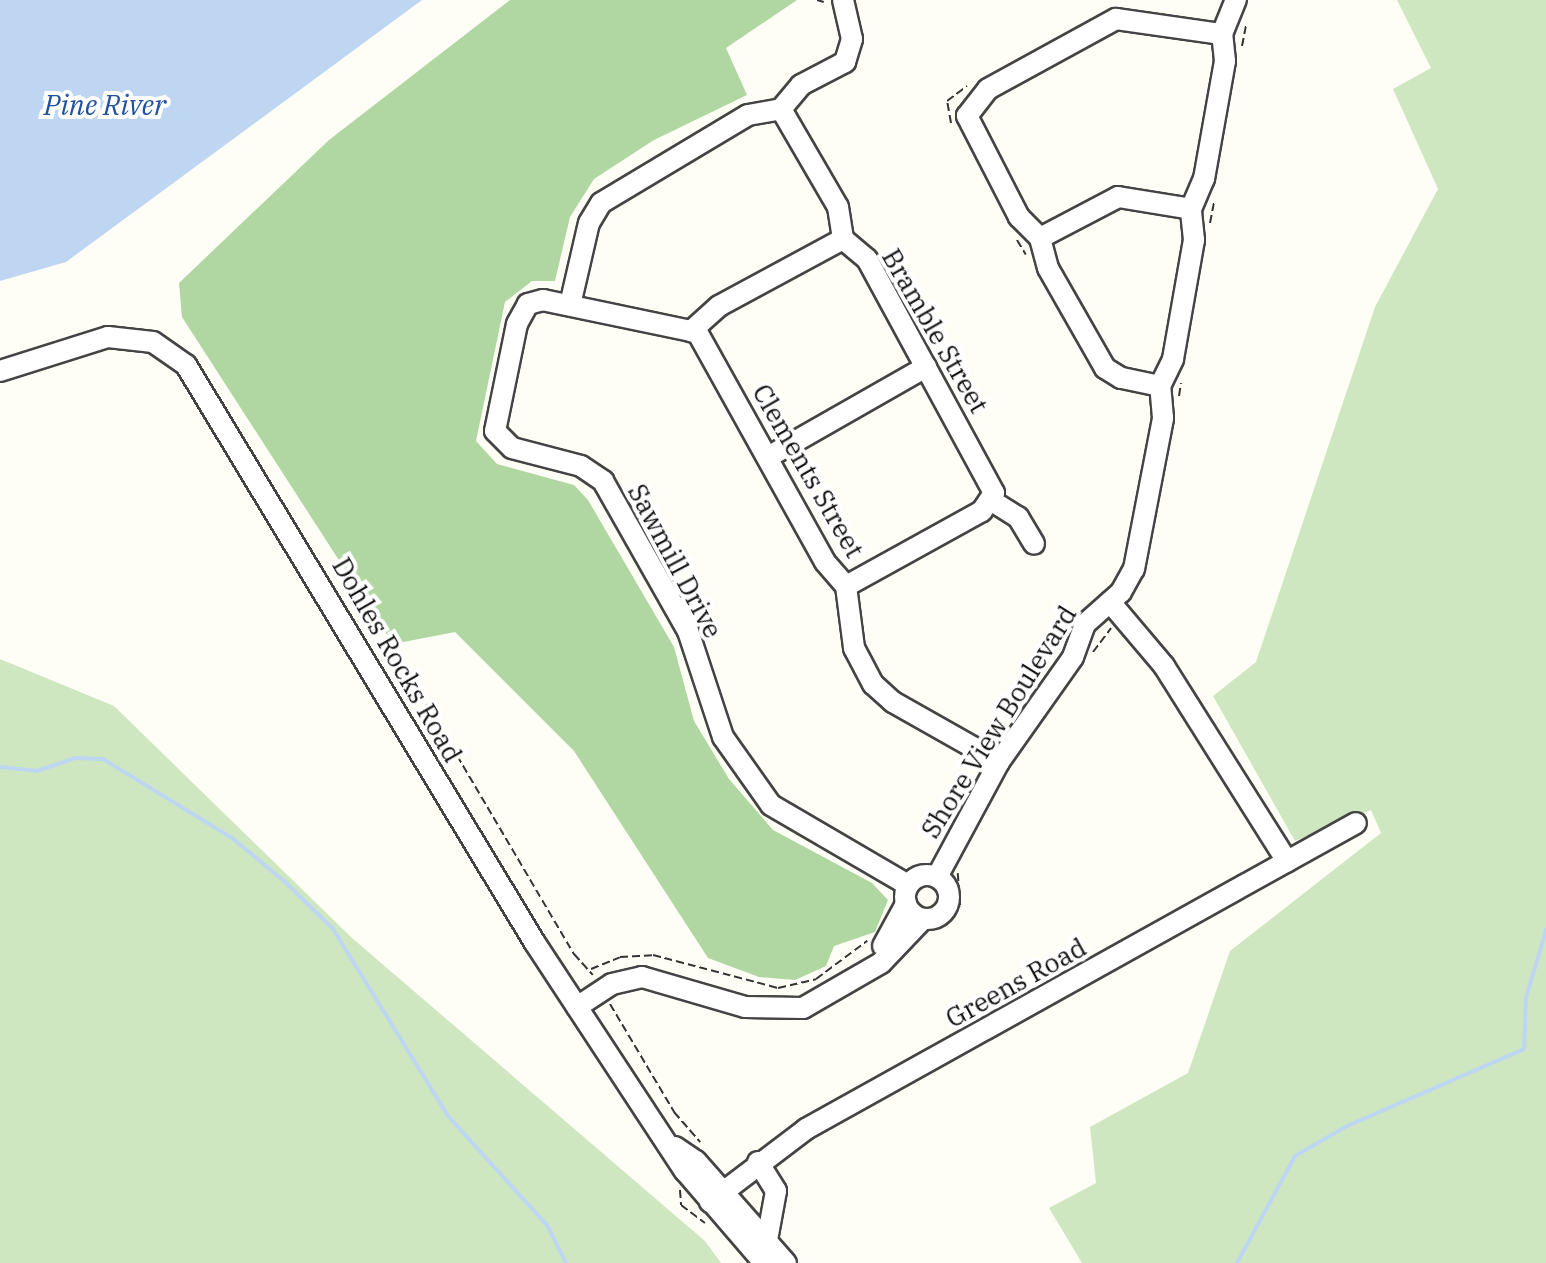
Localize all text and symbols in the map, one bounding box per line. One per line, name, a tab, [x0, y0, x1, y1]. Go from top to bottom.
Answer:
water label: Pine River	[44, 88, 166, 122]
street label: Bramble Street	[875, 243, 995, 419]
street label: Clements Street	[746, 379, 870, 563]
street label: Sawmill Drive	[621, 479, 729, 643]
street label: Dohles Rocks Road	[326, 552, 468, 768]
street label: Shore View Boulevard	[915, 600, 1083, 844]
street label: Greens Road	[940, 932, 1092, 1034]

